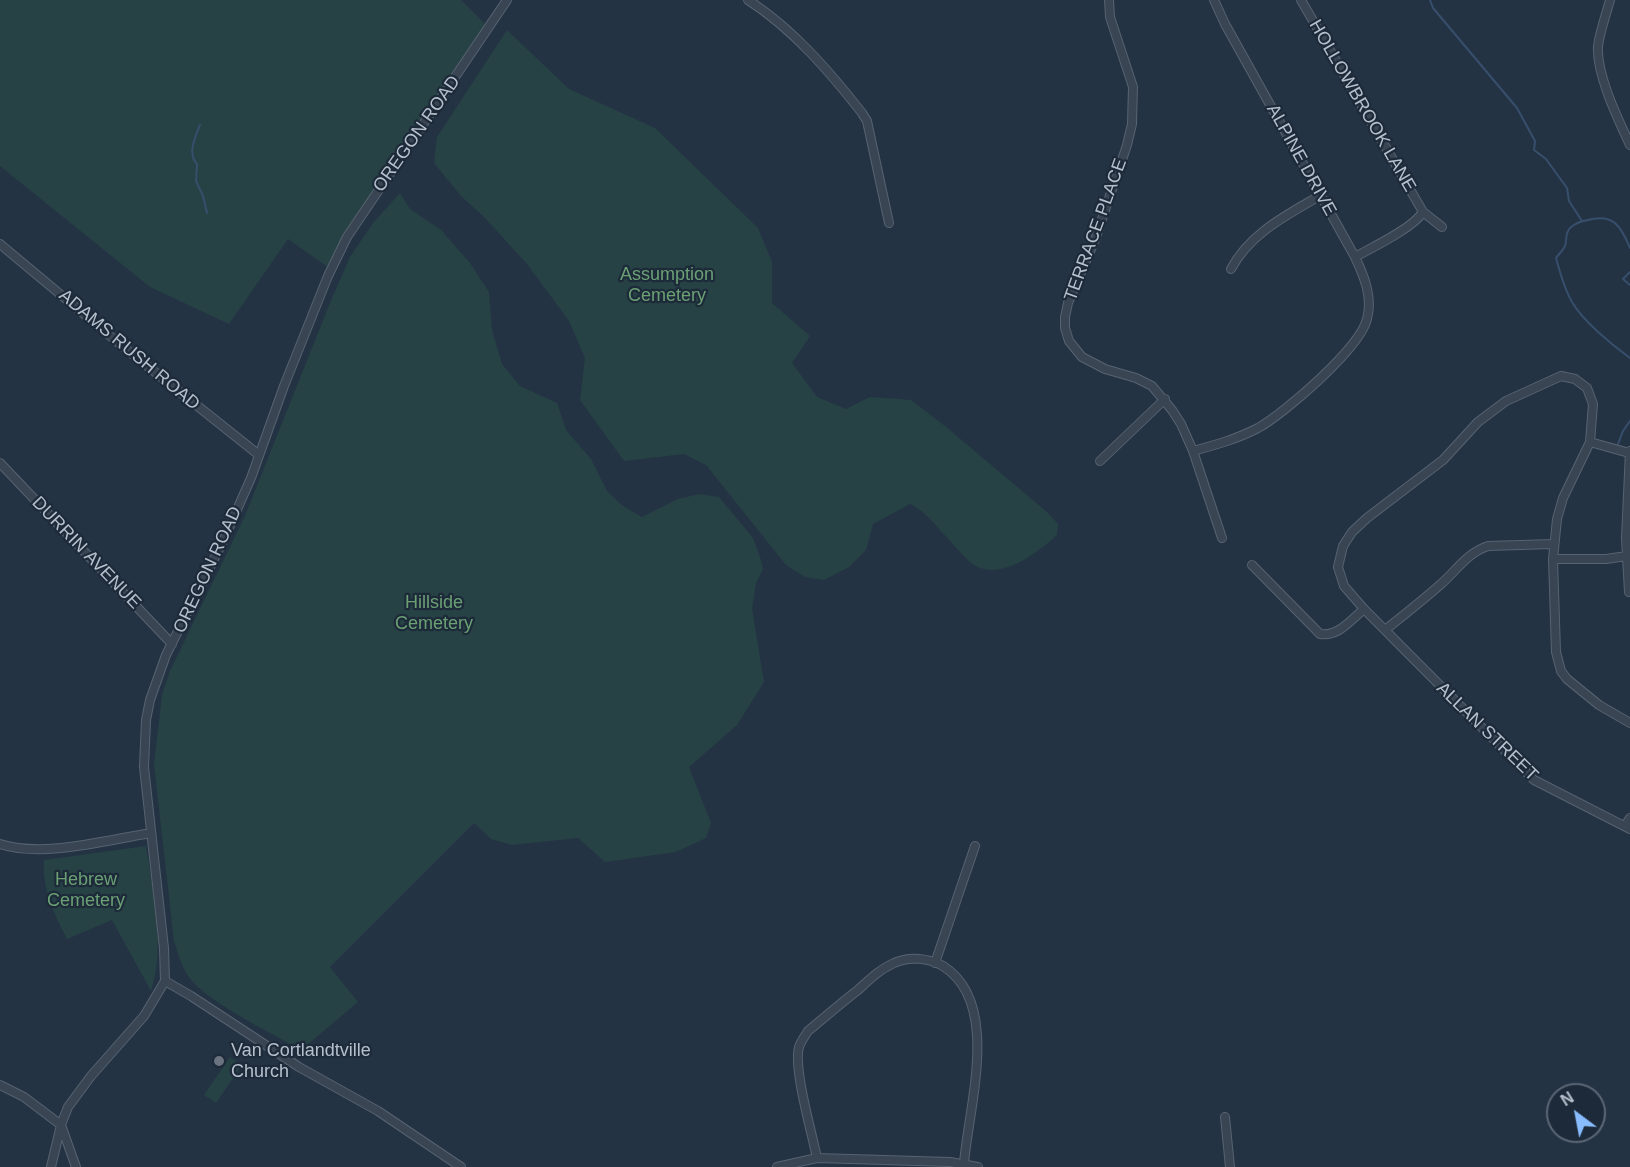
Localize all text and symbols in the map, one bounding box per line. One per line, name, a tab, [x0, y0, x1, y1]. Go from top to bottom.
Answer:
street label: HOLLOWBROOK LANE	[1304, 16, 1420, 196]
street label: OREGON ROAD	[369, 72, 465, 196]
street label: ALPINE DRIVE	[1261, 101, 1341, 219]
street label: TERRACE PLACE	[1060, 156, 1132, 304]
park label: Assumption Cemetery	[620, 264, 714, 306]
street label: ADAMS RUSH ROAD	[54, 285, 204, 415]
street label: DURRIN AVENUE	[27, 492, 145, 614]
street label: OREGON ROAD	[169, 503, 247, 637]
park label: Hillside Cemetery	[395, 592, 473, 634]
street label: ALLAN STREET	[1432, 678, 1542, 786]
park label: Hebrew Cemetery	[47, 869, 125, 912]
place label: Van Cortlandtville Church	[231, 1040, 371, 1082]
marker: Van Cortlandtville Church	[212, 1054, 226, 1068]
north arrow	[1546, 1083, 1606, 1143]
text: N	[1558, 1089, 1577, 1109]

